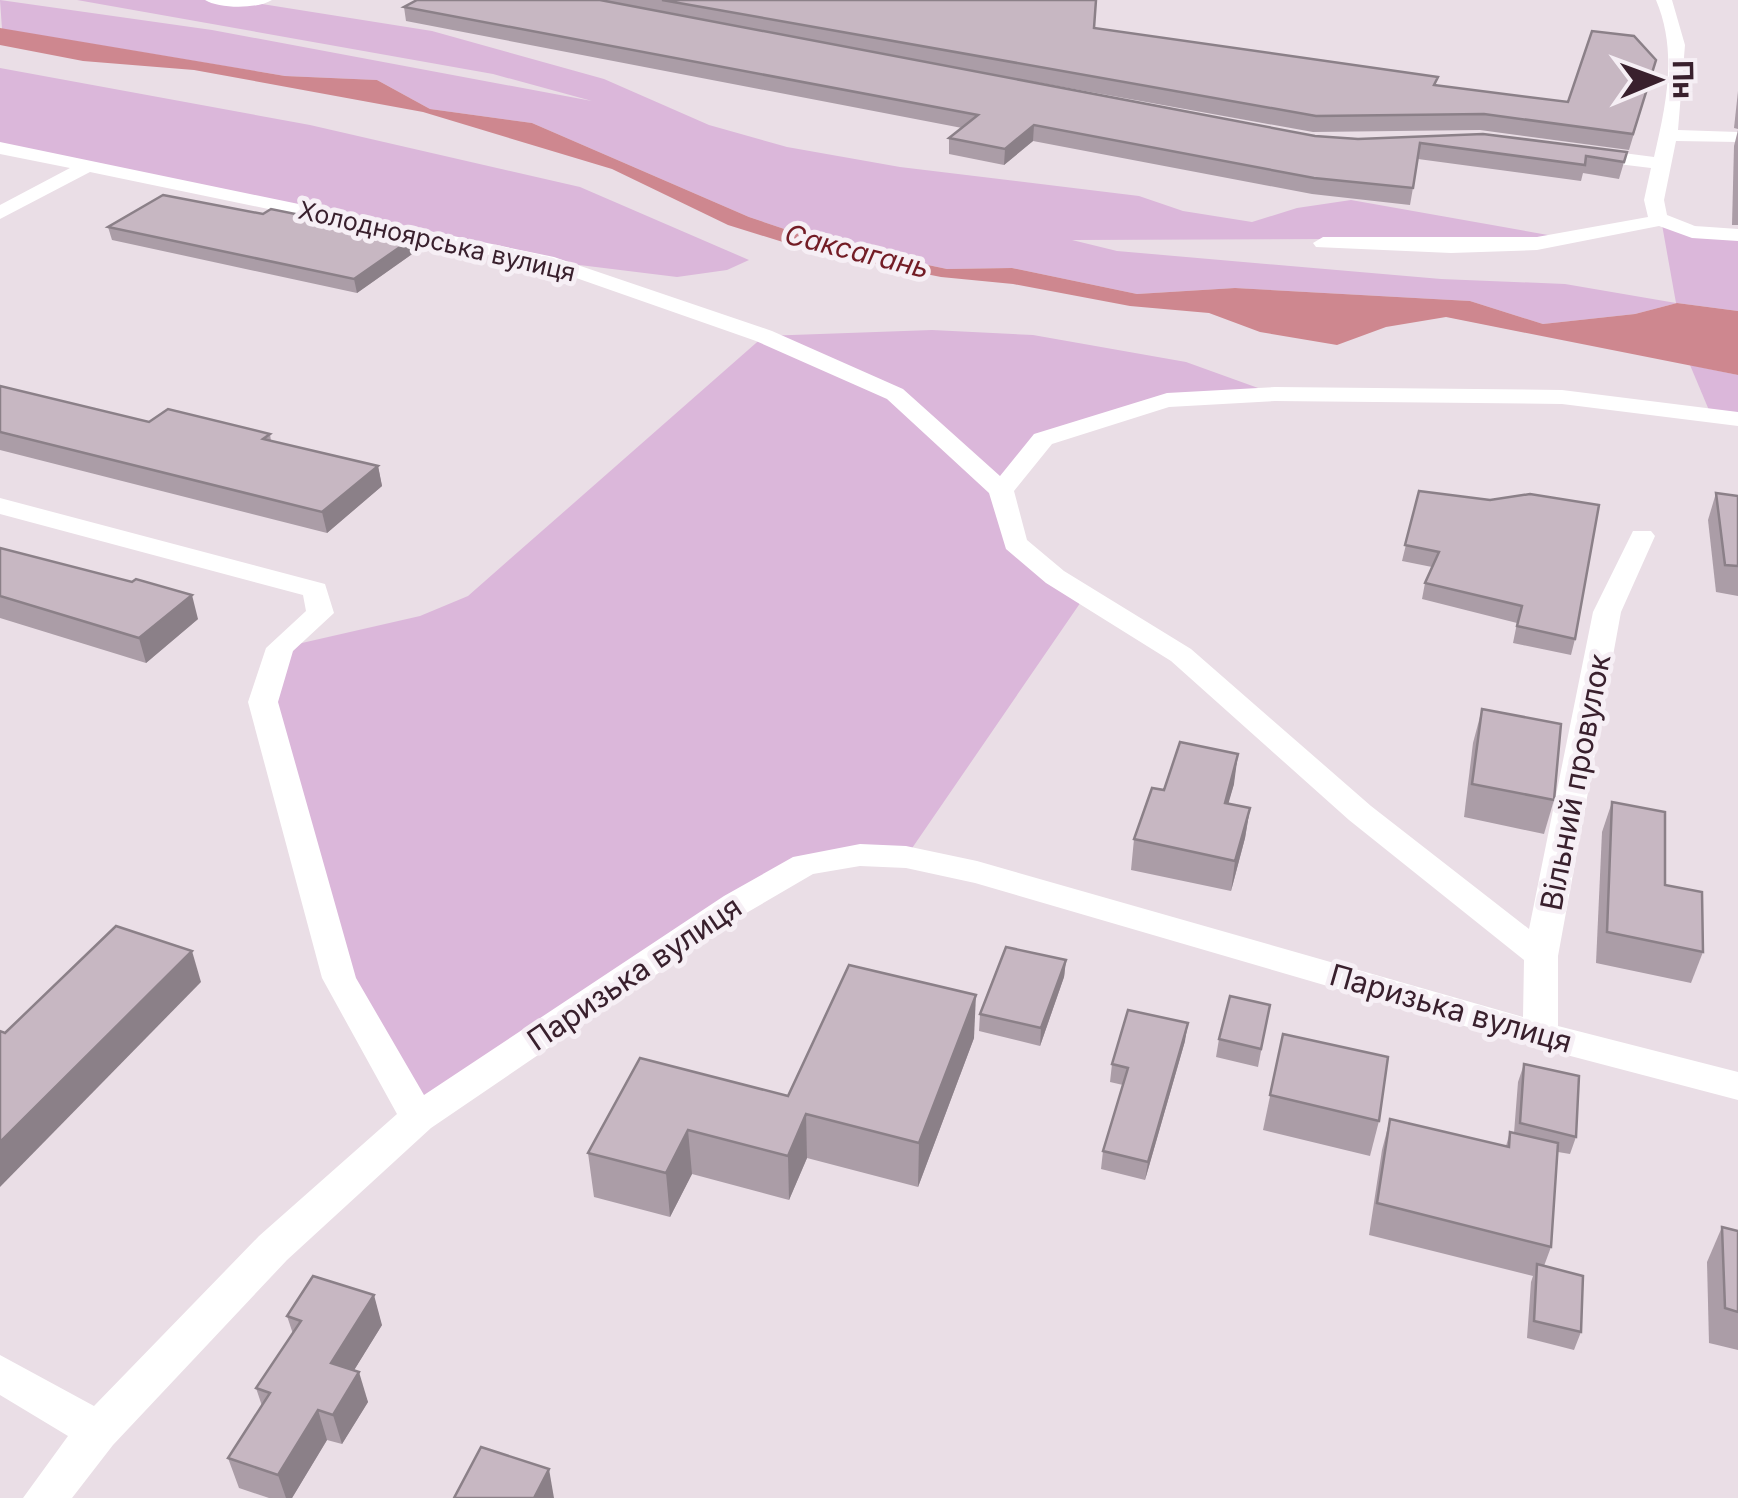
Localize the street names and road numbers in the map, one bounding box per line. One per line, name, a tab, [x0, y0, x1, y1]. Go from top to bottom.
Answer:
street label: Холодноярська вулиця	[296, 195, 578, 287]
street label: Вільний провулок	[1532, 651, 1618, 913]
street label: Паризька вулиця	[520, 888, 748, 1058]
street label: Паризька вулиця	[1326, 956, 1576, 1060]

